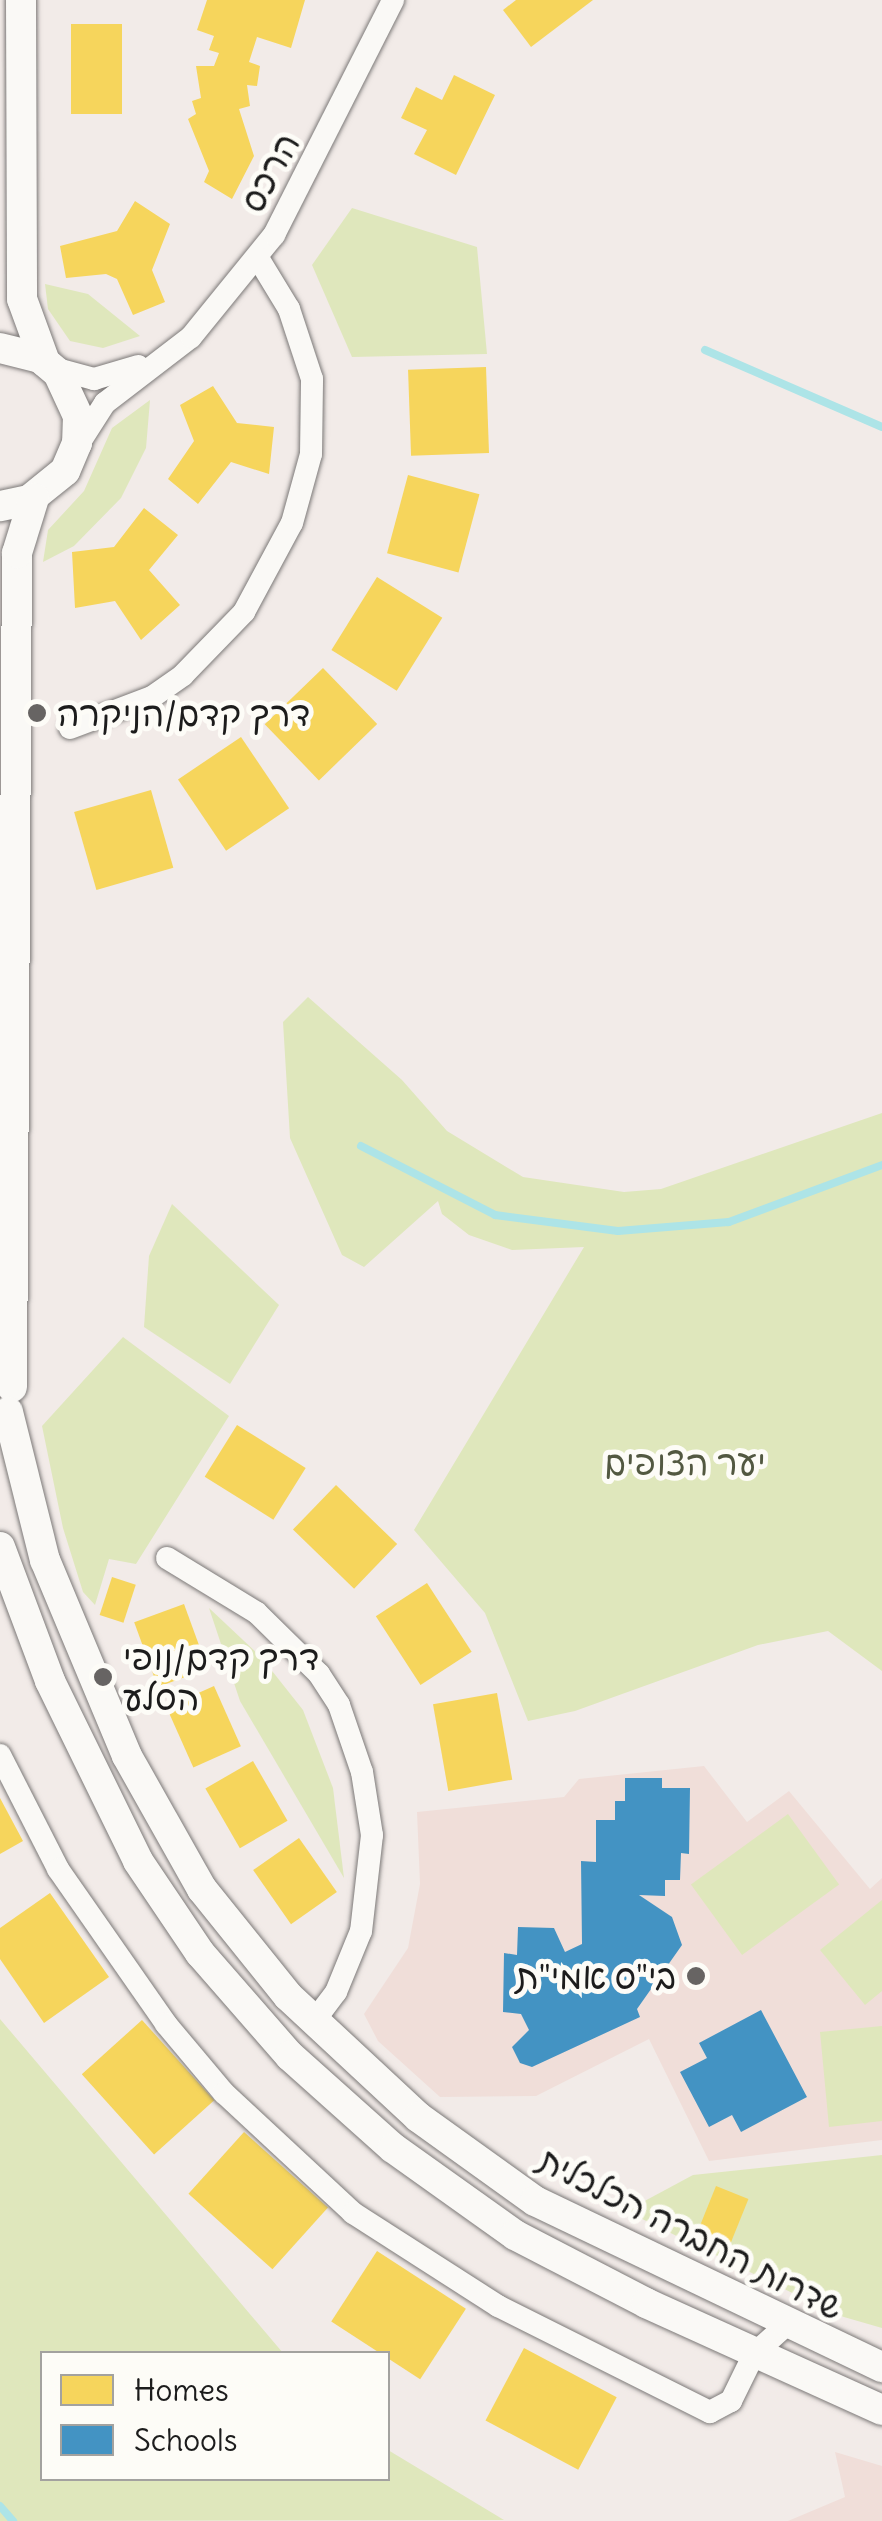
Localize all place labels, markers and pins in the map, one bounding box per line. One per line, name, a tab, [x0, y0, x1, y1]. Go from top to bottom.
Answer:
place label: דרך קדם/הניקרה	[57, 692, 310, 734]
marker: דרך קדם/הניקרה	[26, 702, 48, 724]
place label: דרך קדם/נופי הסלע	[123, 1636, 319, 1718]
marker: דרך קדם/נופי הסלע	[92, 1666, 114, 1688]
place label: בי"ס אמי"ת	[515, 1955, 676, 1997]
marker: בי"ס אמי"ת	[685, 1965, 707, 1987]

